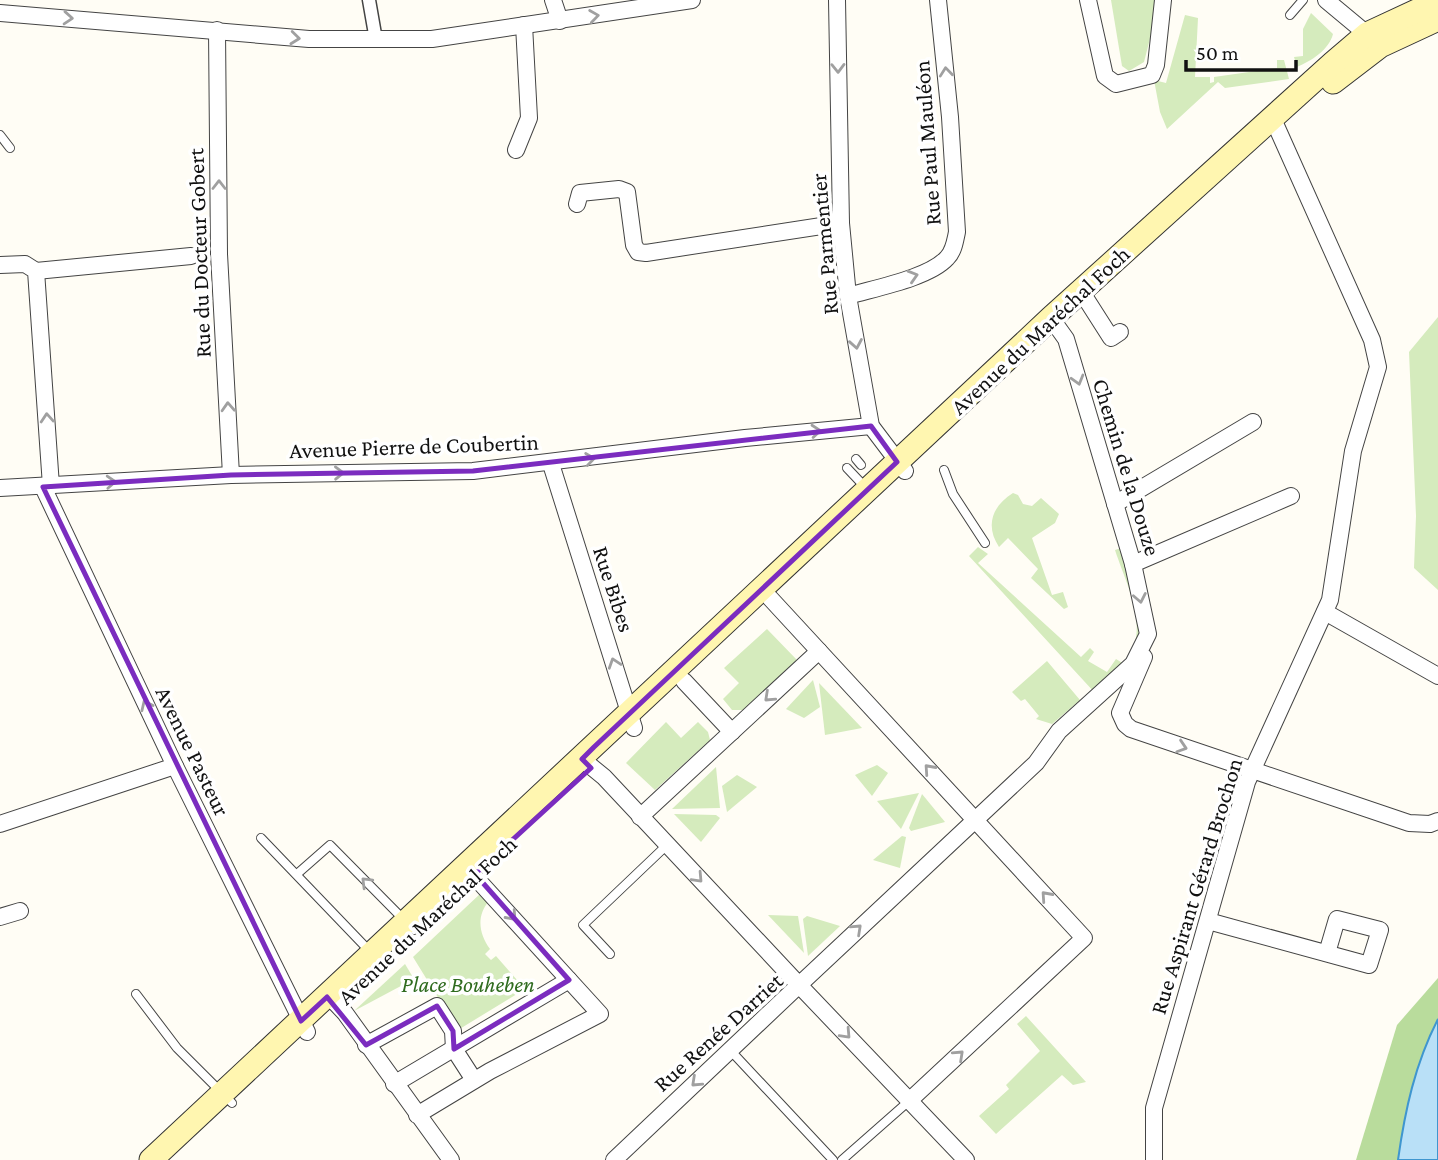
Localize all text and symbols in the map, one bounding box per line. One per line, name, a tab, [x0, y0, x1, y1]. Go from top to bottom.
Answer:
one-way arrow	[588, 9, 600, 24]
one-way arrow	[63, 10, 74, 25]
scale bar	[1186, 28, 1296, 72]
one-way arrow	[289, 30, 301, 45]
text: 50 m	[1196, 41, 1239, 65]
street label: Rue Paul Mauléon	[908, 60, 946, 226]
one-way arrow	[831, 63, 846, 74]
one-way arrow	[939, 66, 954, 77]
street label: Rue du Docteur Gobert	[182, 147, 216, 358]
street label: Rue Parmentier	[805, 172, 843, 316]
one-way arrow	[211, 180, 226, 191]
street label: Avenue du Maréchal Foch	[945, 240, 1135, 420]
one-way arrow	[907, 269, 919, 284]
one-way arrow	[848, 338, 863, 350]
one-way arrow	[1069, 373, 1084, 385]
street label: Chemin de la Douze	[1088, 375, 1166, 559]
one-way arrow	[220, 401, 235, 412]
one-way arrow	[39, 412, 54, 423]
one-way arrow	[811, 424, 822, 439]
street label: Avenue Pierre de Coubertin	[289, 429, 539, 463]
one-way arrow	[584, 451, 596, 466]
one-way arrow	[334, 465, 344, 481]
one-way arrow	[106, 475, 117, 490]
street label: Rue Bibes	[588, 543, 640, 635]
one-way arrow	[1132, 592, 1147, 604]
one-way arrow	[607, 658, 622, 670]
street label: Avenue Pasteur	[150, 682, 236, 820]
one-way arrow	[764, 689, 777, 701]
one-way arrow	[140, 700, 154, 712]
one-way arrow	[1175, 738, 1187, 753]
street label: Rue Aspirant Gérard Brochon	[1145, 755, 1247, 1017]
one-way arrow	[924, 764, 937, 777]
street label: Avenue du Maréchal Foch	[332, 830, 522, 1010]
one-way arrow	[690, 870, 702, 883]
one-way arrow	[361, 877, 374, 890]
one-way arrow	[1041, 891, 1054, 904]
one-way arrow	[504, 908, 516, 921]
one-way arrow	[849, 925, 862, 938]
street label: Rue Renée Darriet	[648, 967, 788, 1097]
park label: Place Bouheben	[401, 971, 535, 997]
one-way arrow	[837, 1026, 850, 1039]
one-way arrow	[951, 1050, 964, 1063]
one-way arrow	[691, 1074, 704, 1087]

